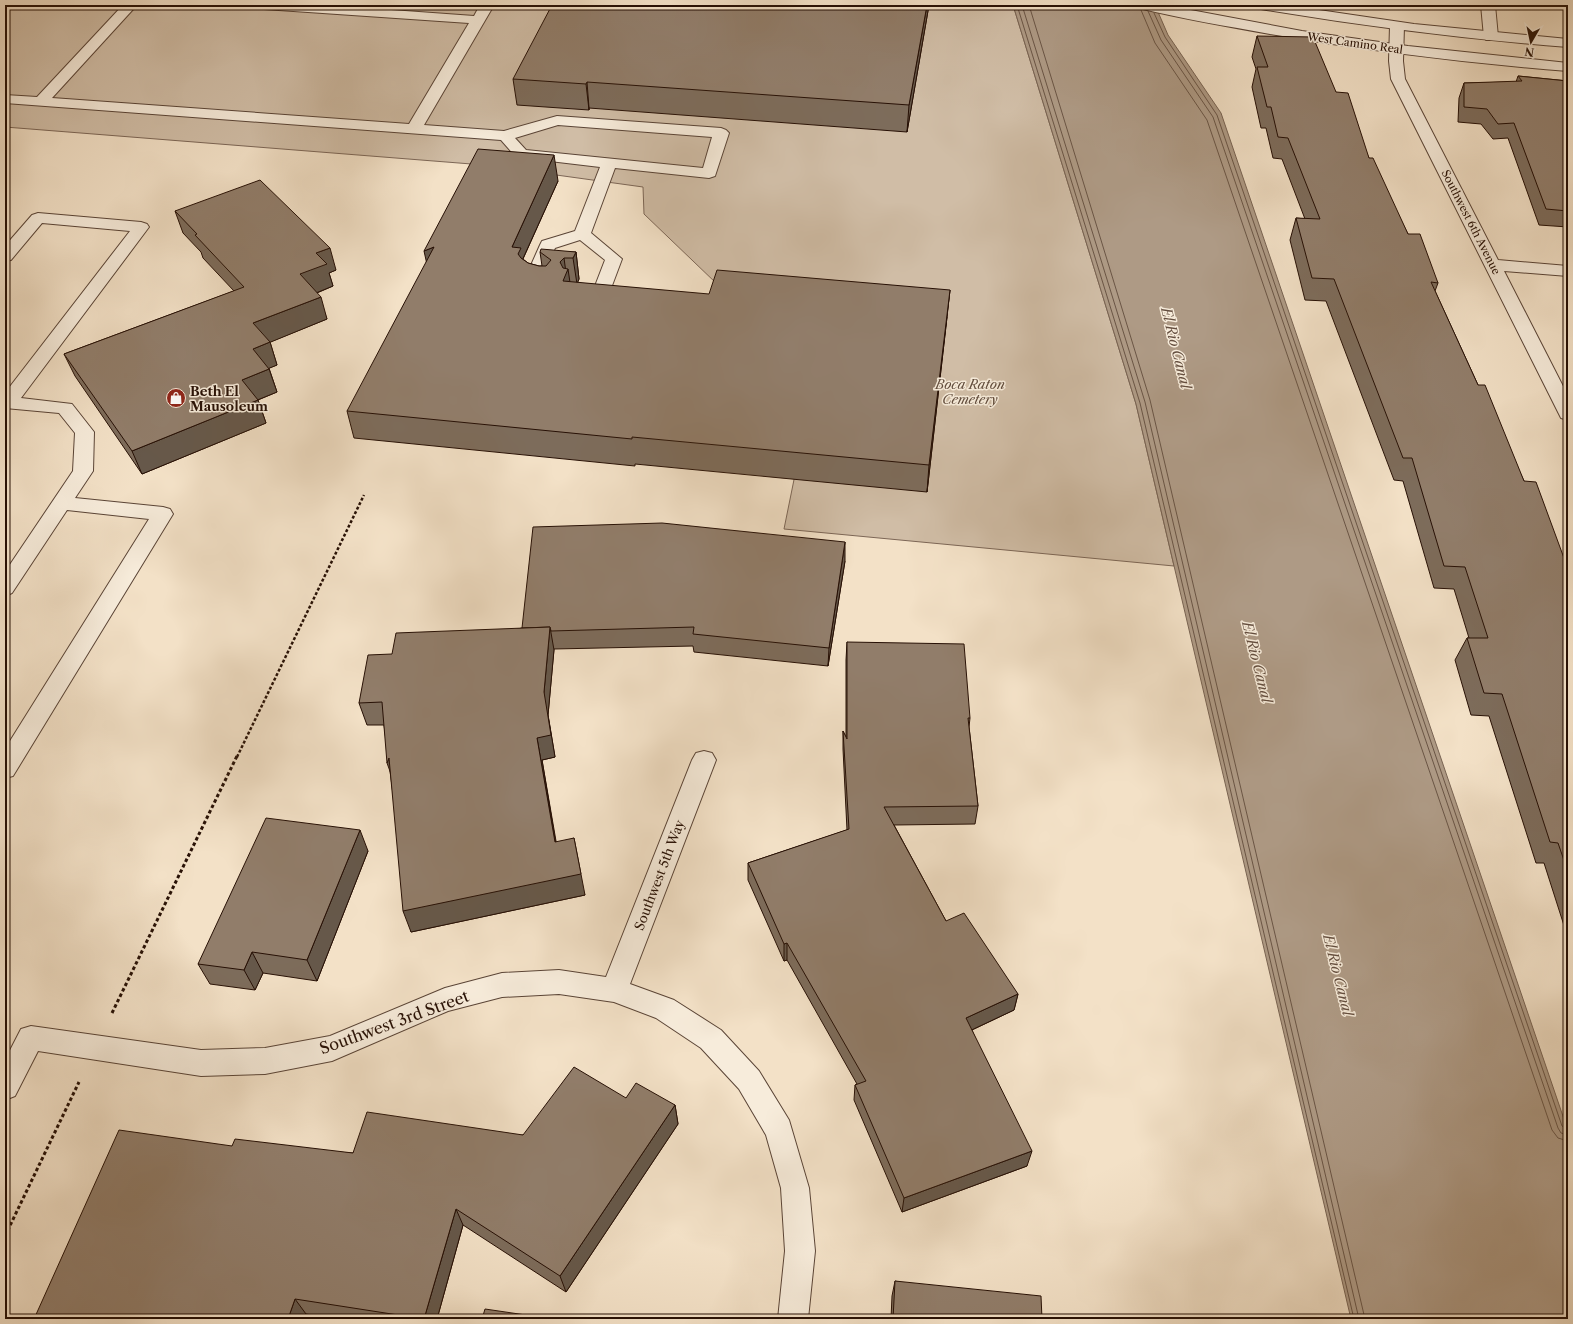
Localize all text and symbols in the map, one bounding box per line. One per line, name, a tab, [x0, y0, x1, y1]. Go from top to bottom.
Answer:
north arrow	[1511, 22, 1551, 62]
street label: West Camino Real	[1305, 29, 1404, 57]
text: N	[1523, 44, 1535, 60]
street label: Southwest 6th Avenue	[1438, 167, 1504, 277]
water label: El Rio Canal	[1157, 304, 1195, 392]
park label: Boca Raton Cemetery	[934, 376, 1005, 407]
place label: Beth El Mausoleum	[190, 383, 268, 414]
shop icon: Beth El Mausoleum	[165, 387, 187, 409]
water label: El Rio Canal	[1238, 618, 1276, 706]
street label: Southwest 5th Way	[631, 817, 688, 933]
water label: El Rio Canal	[1319, 931, 1357, 1019]
street label: Southwest 3rd Street	[316, 986, 472, 1058]

